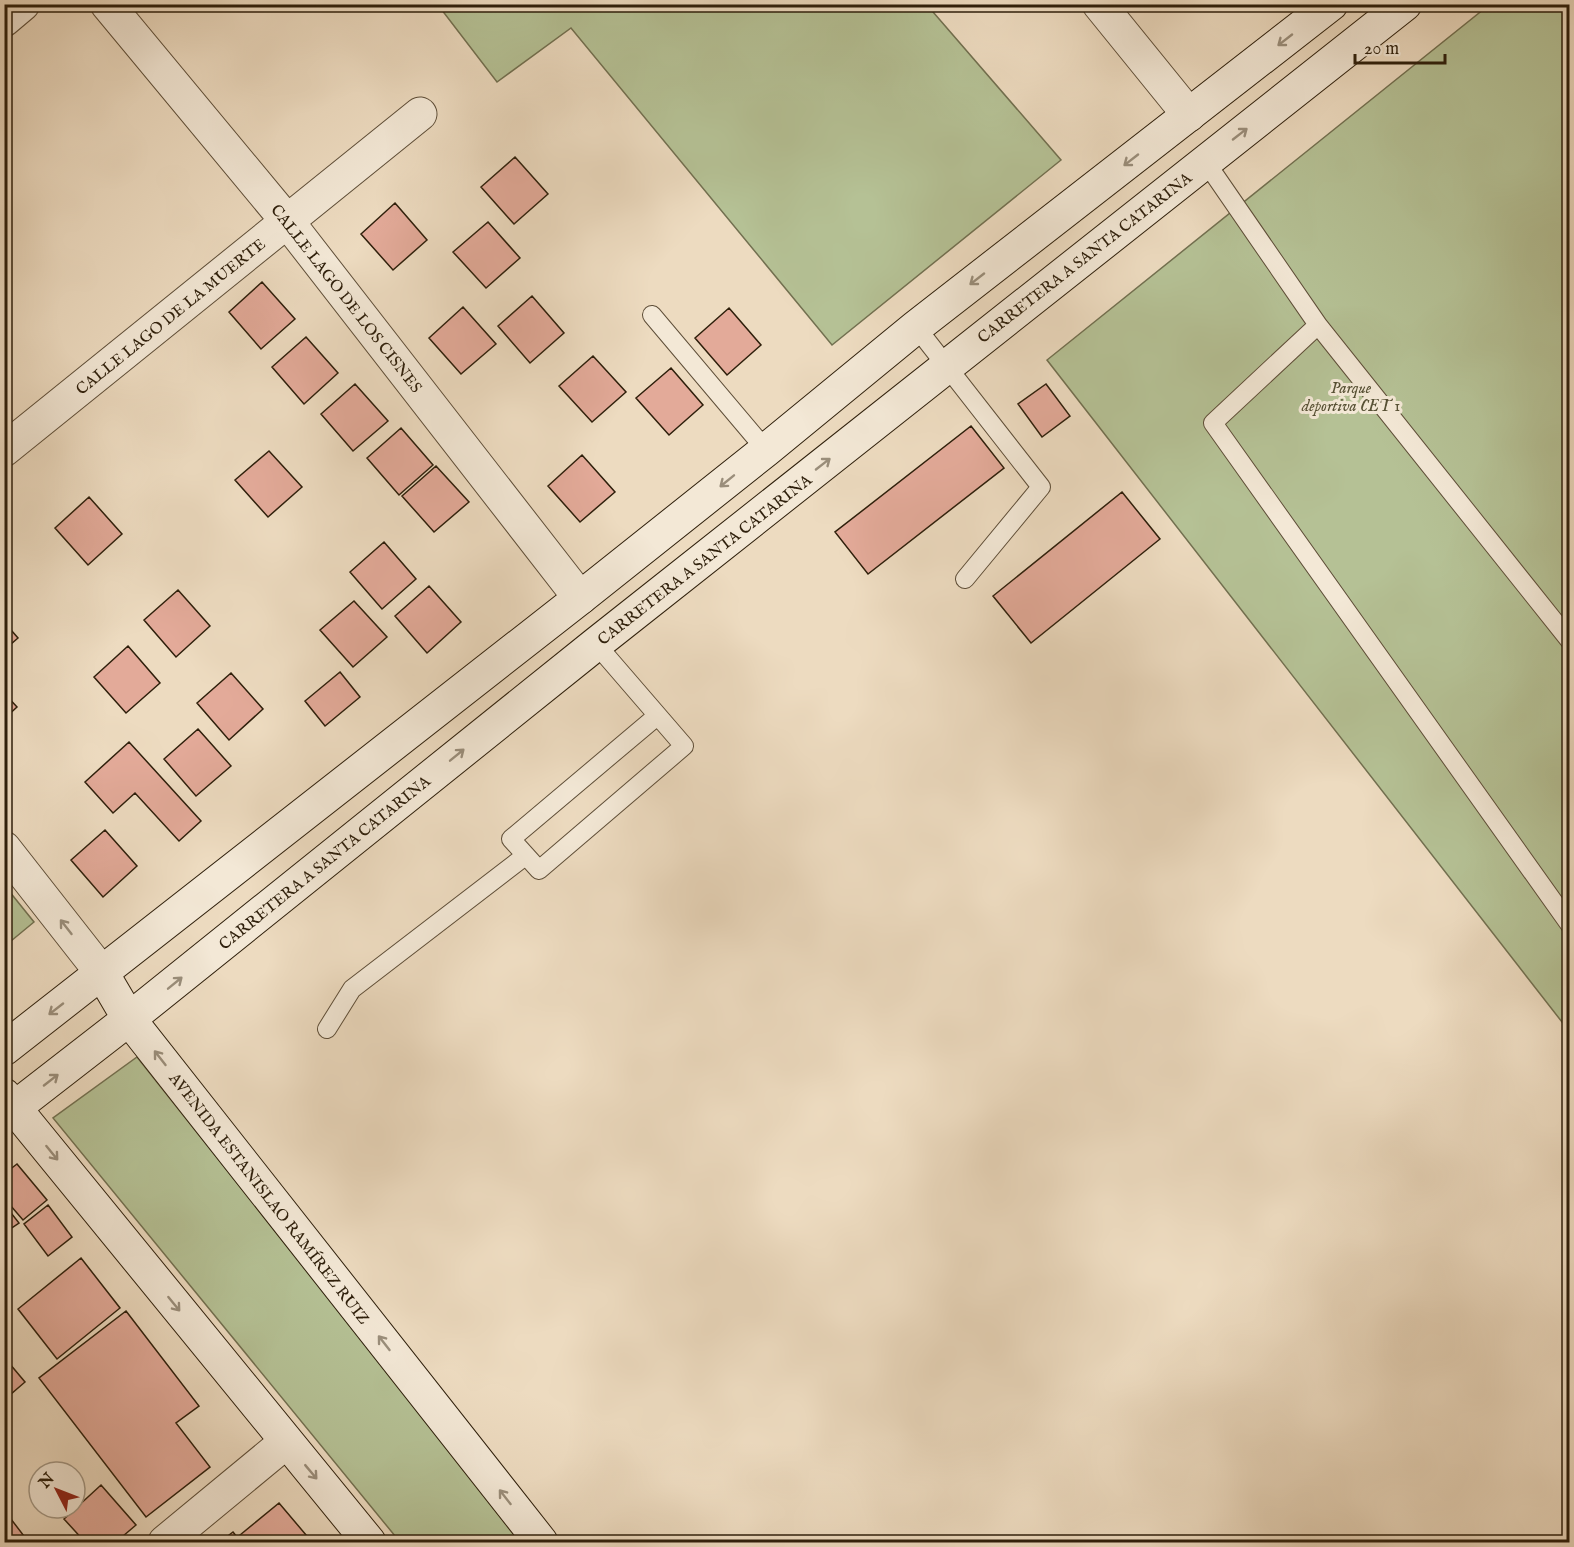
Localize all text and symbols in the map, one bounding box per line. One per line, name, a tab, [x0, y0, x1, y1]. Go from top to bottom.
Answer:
scale bar	[1355, 27, 1445, 65]
one-way arrow	[1277, 34, 1293, 47]
text: 20 m	[1364, 38, 1399, 61]
one-way arrow	[1232, 127, 1248, 140]
one-way arrow	[1123, 153, 1139, 166]
street label: CARRETERA A SANTA CATARINA	[974, 168, 1197, 348]
street label: CALLE LAGO DE LOS CISNES	[265, 201, 425, 398]
street label: CALLE LAGO DE LA MUERTE	[72, 235, 270, 400]
one-way arrow	[969, 273, 985, 286]
park label: Parque deportiva CET 1	[1301, 379, 1400, 417]
one-way arrow	[815, 457, 831, 470]
street label: CARRETERA A SANTA CATARINA	[594, 470, 817, 650]
one-way arrow	[720, 474, 735, 488]
one-way arrow	[449, 749, 465, 762]
street label: CARRETERA A SANTA CATARINA	[215, 771, 436, 955]
one-way arrow	[60, 920, 72, 936]
one-way arrow	[166, 976, 182, 989]
one-way arrow	[48, 1003, 64, 1016]
one-way arrow	[153, 1051, 166, 1067]
street label: AVENIDA ESTANISLAO RAMÍREZ RUIZ	[163, 1067, 375, 1329]
one-way arrow	[42, 1073, 58, 1086]
one-way arrow	[45, 1145, 58, 1161]
one-way arrow	[168, 1296, 181, 1312]
one-way arrow	[378, 1336, 391, 1352]
north arrow	[27, 1460, 87, 1520]
one-way arrow	[304, 1464, 317, 1480]
text: N	[35, 1469, 60, 1494]
one-way arrow	[499, 1489, 512, 1505]

